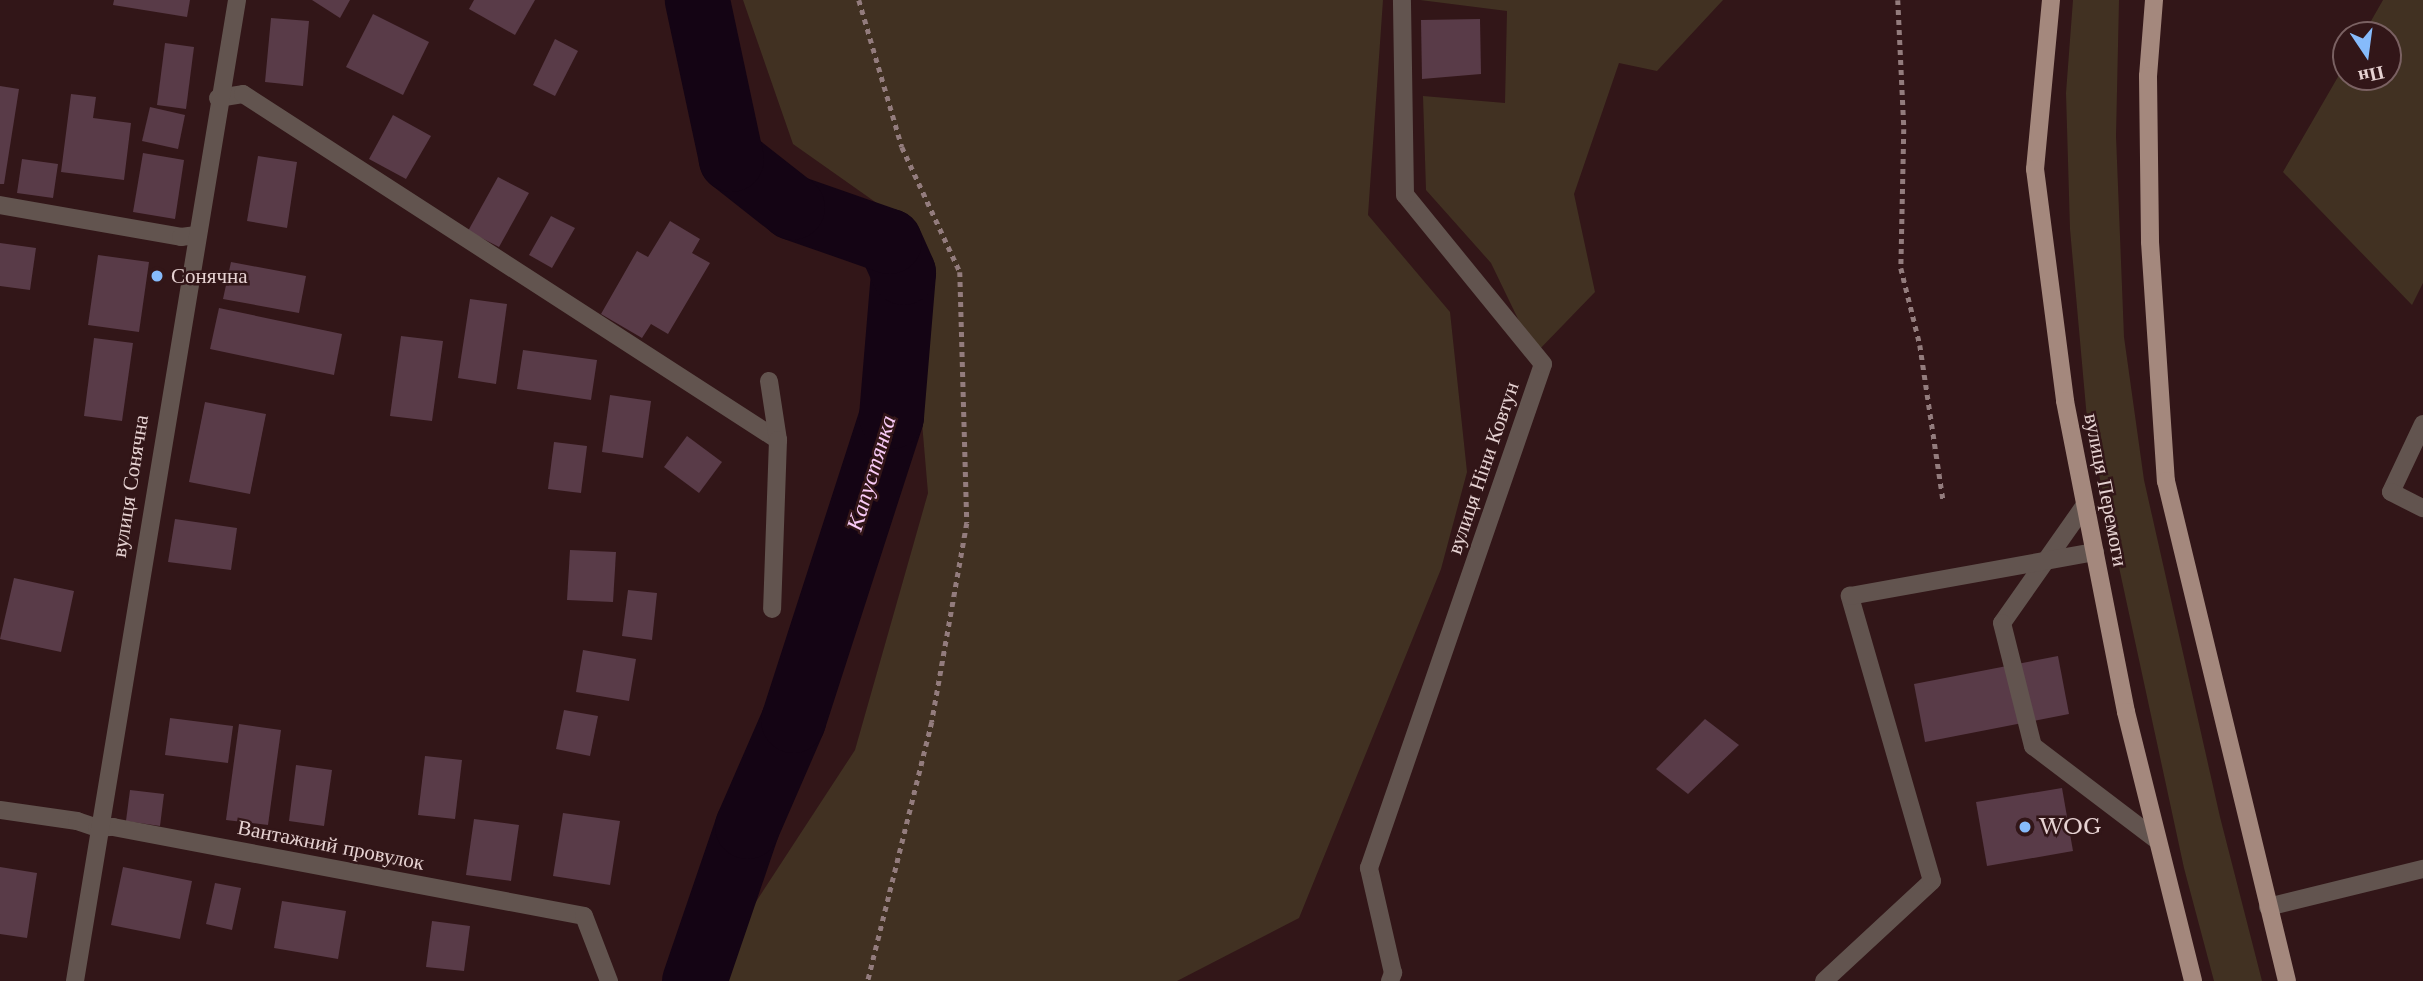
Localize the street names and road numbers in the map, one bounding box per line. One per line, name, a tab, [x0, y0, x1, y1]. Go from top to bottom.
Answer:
street label: вулиця Ніни Ковтун	[1442, 379, 1524, 557]
street label: вулиця Перемоги	[2079, 411, 2133, 569]
street label: вулиця Сонячна	[106, 413, 154, 559]
street label: Вантажний провулок	[235, 815, 427, 875]

